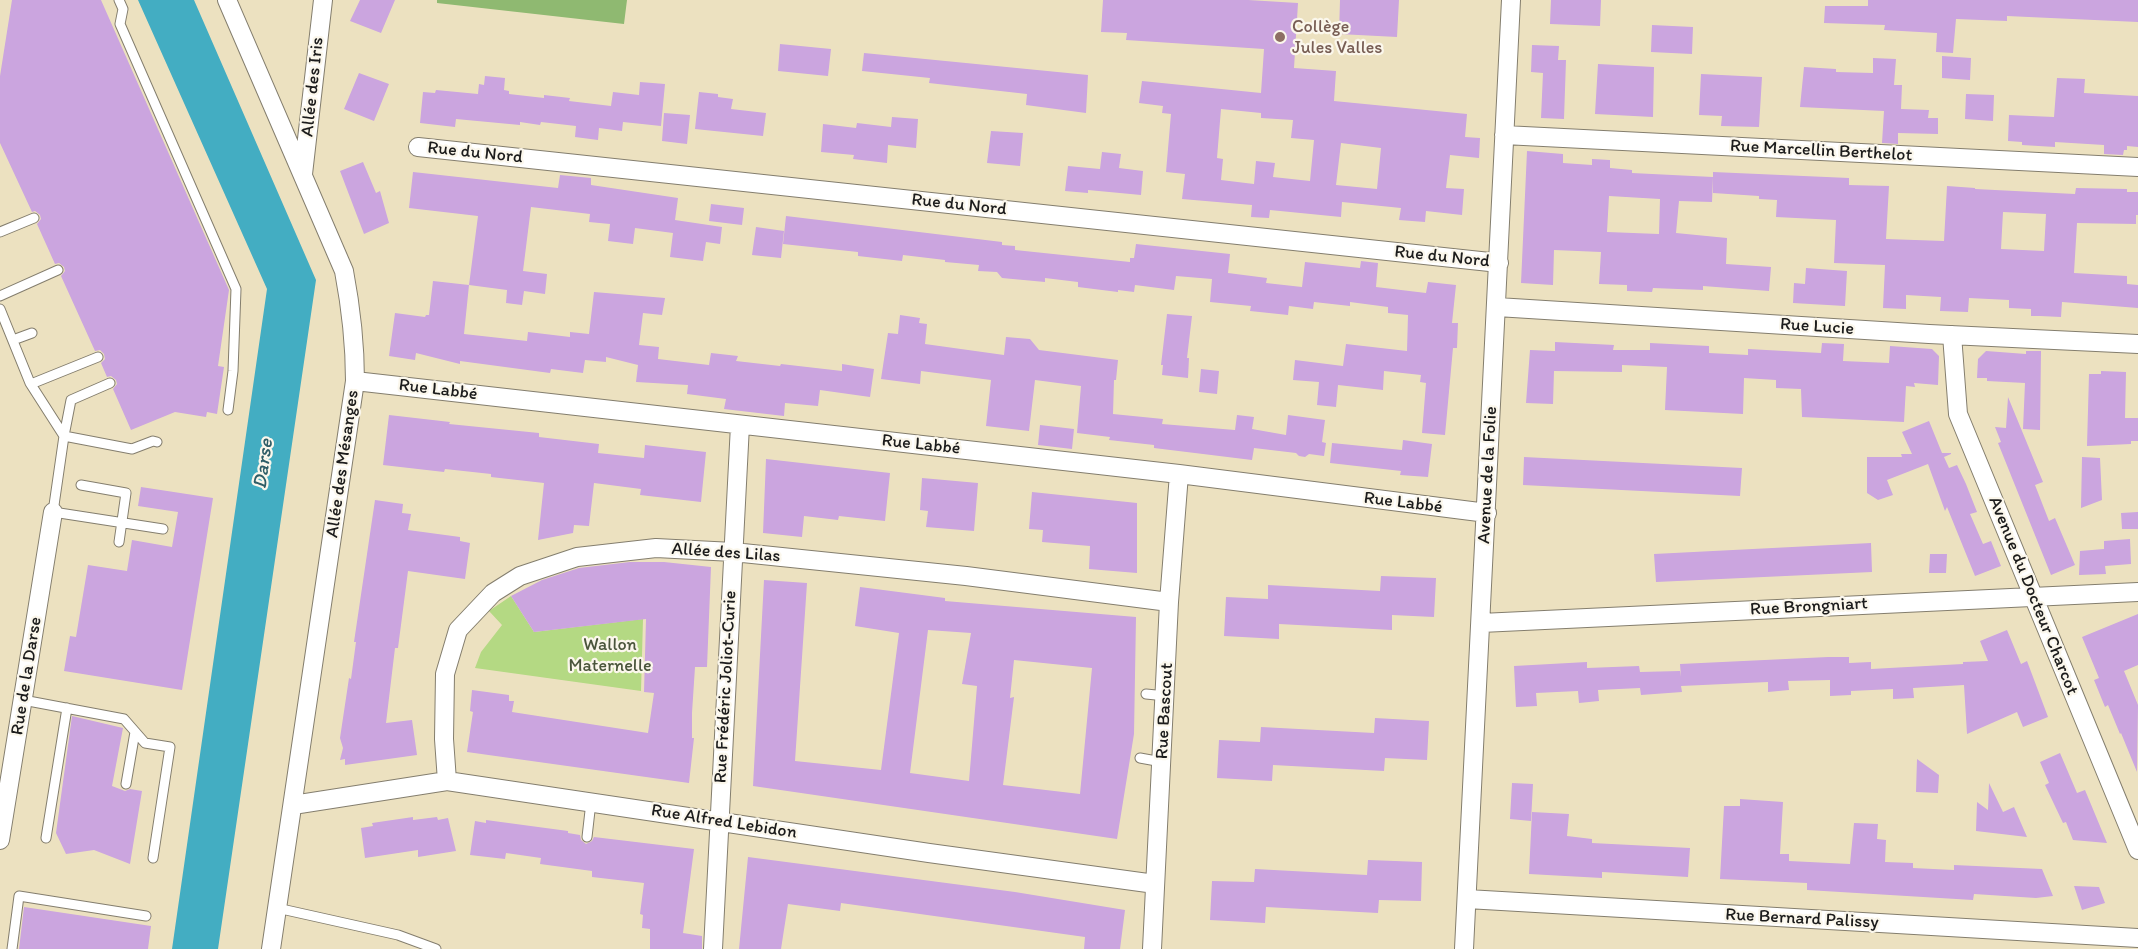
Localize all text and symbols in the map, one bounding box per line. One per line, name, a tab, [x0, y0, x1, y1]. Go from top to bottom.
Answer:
place label: Collège Jules Valles	[1292, 16, 1382, 58]
marker: Collège Jules Valles	[1273, 30, 1287, 44]
street label: Allée des Iris	[297, 36, 329, 138]
street label: Rue Marcellin Berthelot	[1729, 135, 1913, 167]
street label: Rue du Nord	[426, 137, 524, 169]
street label: Rue du Nord	[910, 189, 1008, 221]
street label: Rue du Nord	[1393, 241, 1491, 273]
street label: Rue Lucie	[1779, 314, 1855, 340]
street label: Rue Labbé	[397, 374, 479, 406]
street label: Allée des Mésanges	[322, 389, 364, 539]
street label: Avenue de la Folie	[1474, 406, 1502, 544]
street label: Rue Labbé	[880, 430, 962, 460]
water label: Darse	[249, 438, 279, 490]
street label: Rue Labbé	[1362, 487, 1444, 519]
street label: Avenue du Docteur Charcot	[1983, 494, 2083, 698]
street label: Allée des Lilas	[671, 538, 781, 568]
street label: Rue Frédéric Joliot-Curie	[710, 590, 742, 784]
street label: Rue Brongniart	[1750, 593, 1868, 621]
street label: Rue de la Darse	[7, 615, 47, 737]
park label: Wallon Maternelle	[568, 634, 652, 676]
street label: Rue Bascout	[1152, 662, 1178, 760]
street label: Rue Alfred Lebidon	[650, 800, 798, 844]
street label: Rue Bernard Palissy	[1725, 904, 1879, 934]

